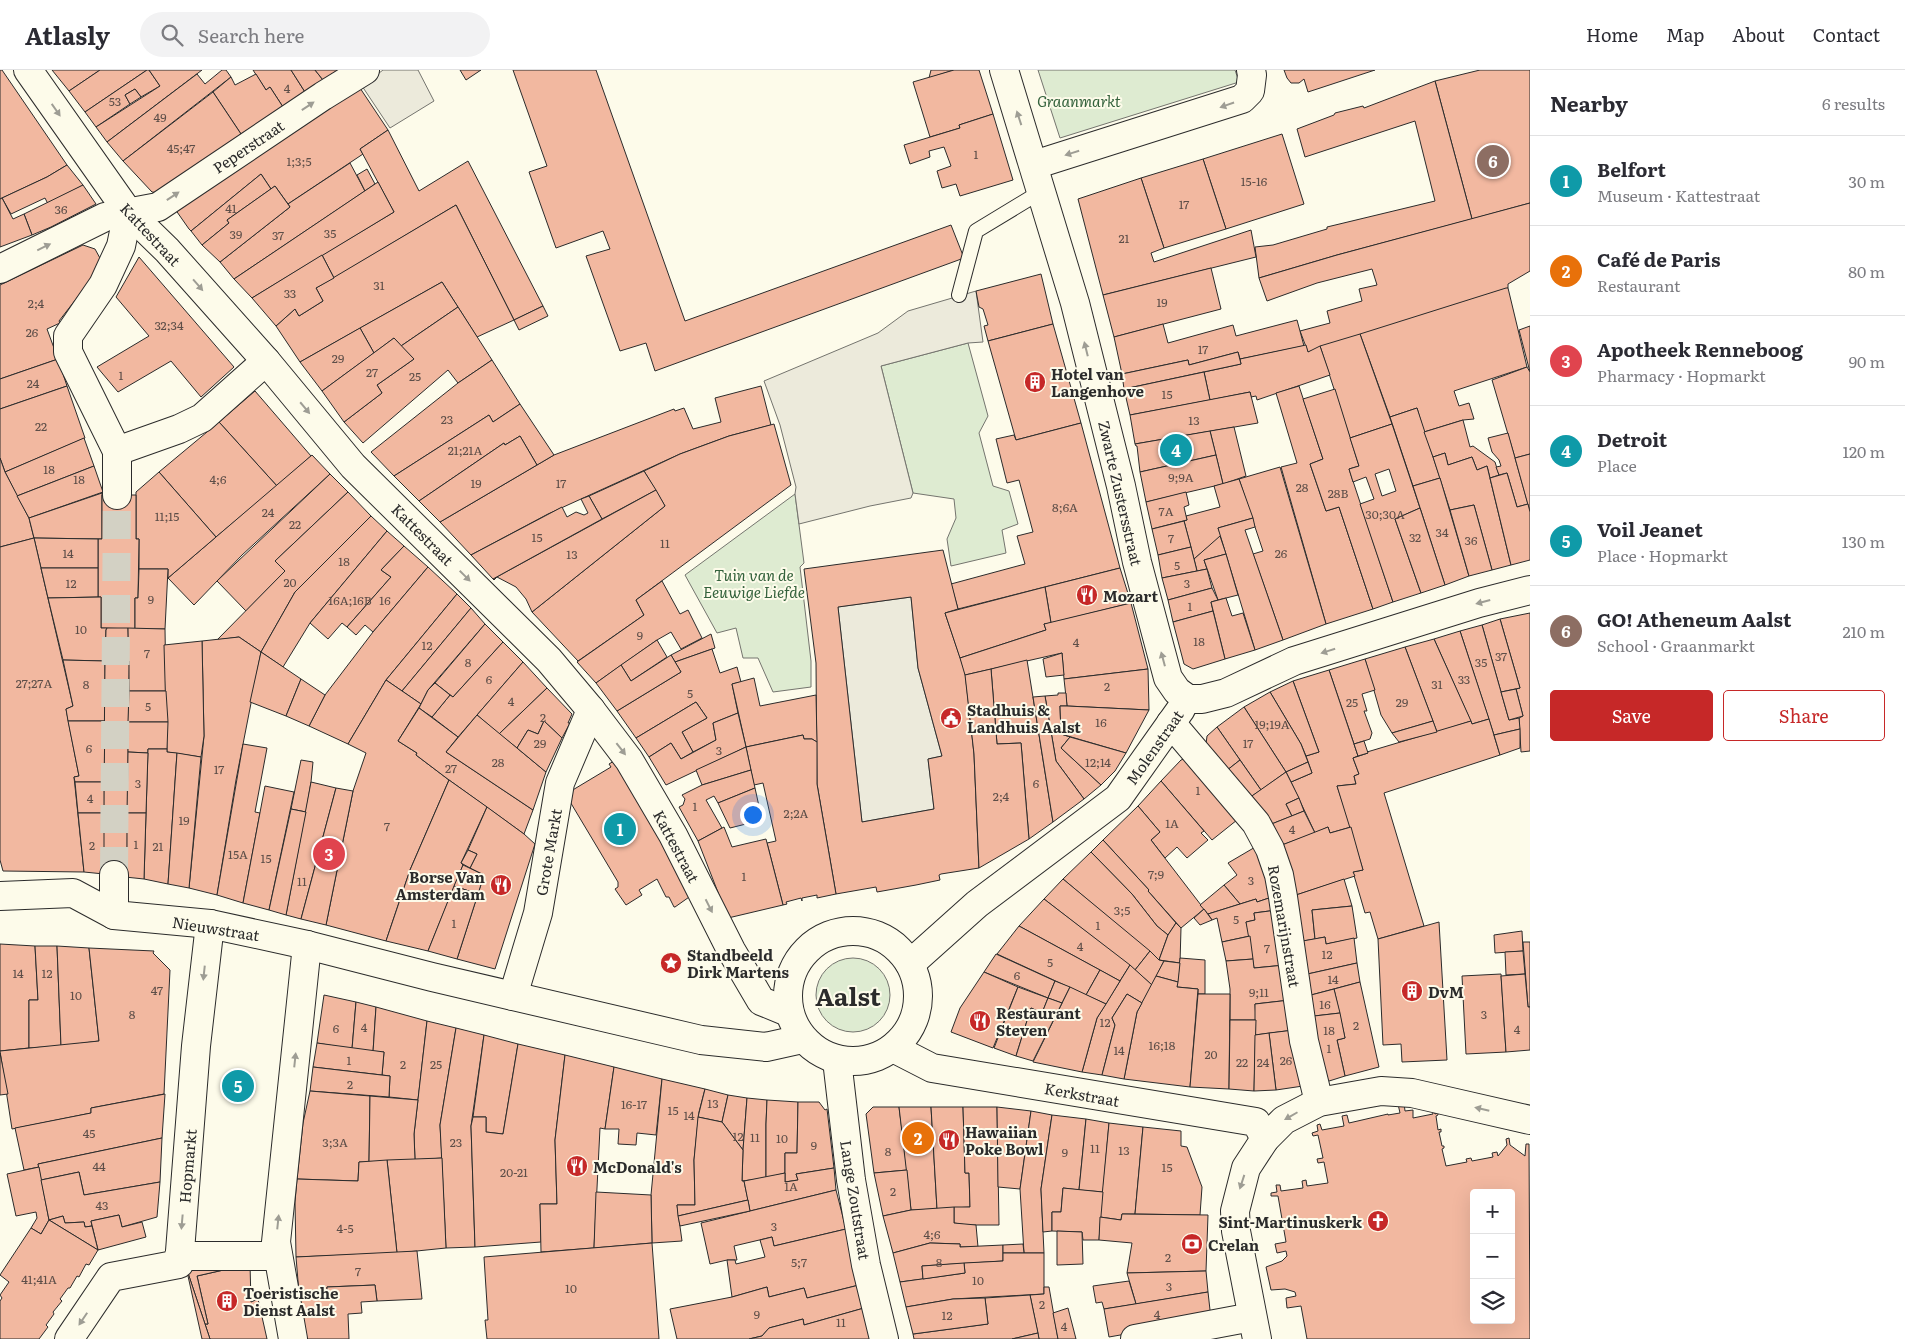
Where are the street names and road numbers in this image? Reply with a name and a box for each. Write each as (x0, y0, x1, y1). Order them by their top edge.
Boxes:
street label: Peperstraat (208, 114, 288, 178)
street label: Kattestraat (115, 197, 187, 271)
street label: Zwarte Zustersstraat (1093, 418, 1149, 568)
street label: Kattestraat (387, 498, 459, 570)
street label: Molenstraat (1120, 705, 1188, 789)
street label: Kattestraat (648, 805, 706, 887)
street label: Grote Markt (529, 807, 567, 897)
street label: Rozemarijnstraat (1263, 863, 1307, 989)
street label: Nieuwstraat (171, 910, 261, 946)
street label: Kerkstraat (1043, 1076, 1121, 1112)
street label: Hopmarkt (172, 1128, 202, 1204)
street label: Lange Zoutstraat (835, 1138, 877, 1262)

